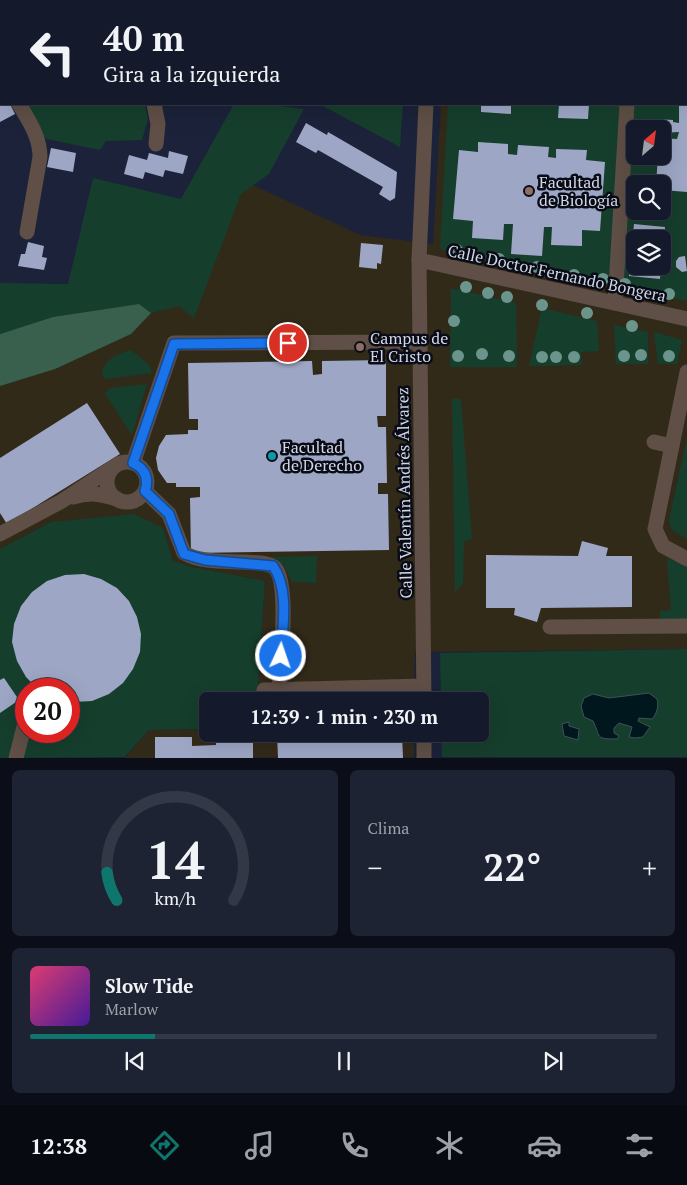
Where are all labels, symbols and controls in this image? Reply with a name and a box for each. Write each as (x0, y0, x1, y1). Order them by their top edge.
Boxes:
text: 40 m (103, 15, 184, 61)
icon: left (20, 20, 85, 85)
text: Gira a la izquierda (103, 59, 280, 88)
north arrow (626, 120, 671, 165)
map controls (626, 120, 671, 275)
place label: Facultad de Biología (539, 171, 618, 211)
button: search (626, 175, 671, 220)
marker: Facultad de Biología (523, 185, 535, 197)
button: layers (626, 230, 671, 275)
street label: Calle Doctor Fernando Bongera (446, 239, 668, 307)
pin (267, 322, 309, 364)
place label: Campus de El Cristo (370, 327, 448, 367)
icon: arrive (274, 329, 302, 357)
marker: Campus de El Cristo (354, 341, 366, 353)
street label: Calle Valentín Andrés Álvarez (391, 387, 417, 599)
place label: Facultad de Derecho (282, 436, 362, 476)
marker: Facultad de Derecho (266, 450, 278, 462)
position arrow (254, 629, 306, 681)
speed limit sign: 20 (15, 678, 80, 743)
text: 12:39 · 1 min · 230 m (250, 704, 438, 729)
text: Clima (368, 817, 409, 839)
text: 14 (145, 825, 205, 894)
text: 22° (483, 842, 542, 892)
text: − (368, 849, 382, 886)
text: + (642, 849, 657, 886)
text: km/h (154, 886, 196, 910)
text: Slow Tide (105, 973, 194, 998)
text: Marlow (105, 998, 158, 1020)
icon: previous (121, 1047, 149, 1075)
icon: pause (330, 1047, 358, 1075)
icon: next (539, 1047, 567, 1075)
icon: directions (147, 1128, 182, 1163)
icon: music (242, 1128, 277, 1163)
icon: phone (337, 1128, 372, 1163)
icon: climate (432, 1128, 467, 1163)
icon: car (527, 1128, 562, 1163)
icon: filters (622, 1128, 657, 1163)
text: 12:38 (30, 1131, 87, 1160)

